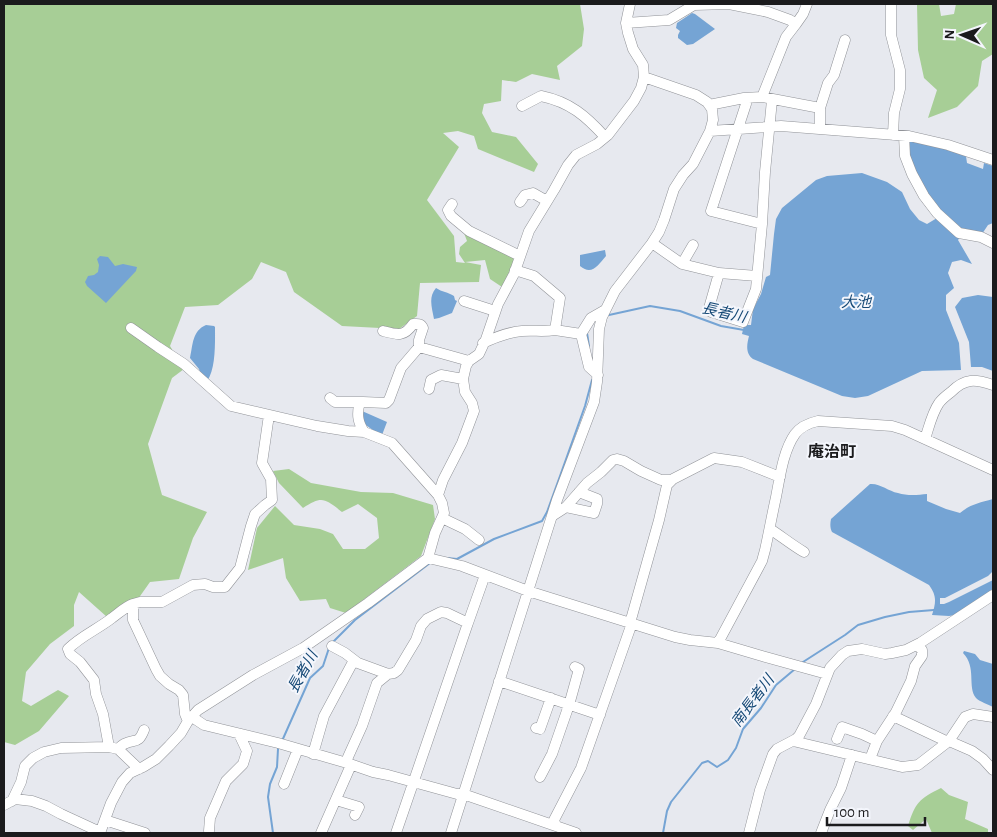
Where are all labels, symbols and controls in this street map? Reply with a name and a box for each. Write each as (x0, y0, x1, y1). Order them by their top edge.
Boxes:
north arrow (937, 10, 987, 60)
text: N (943, 29, 957, 40)
water label: 大池 (841, 294, 873, 310)
water label: 長者川 (700, 300, 750, 326)
district label: 庵治町 (808, 443, 856, 460)
water label: 長者川 (285, 646, 321, 695)
water label: 南長者川 (728, 670, 778, 729)
scale bar (827, 794, 924, 826)
text: 100 m (834, 805, 869, 820)

